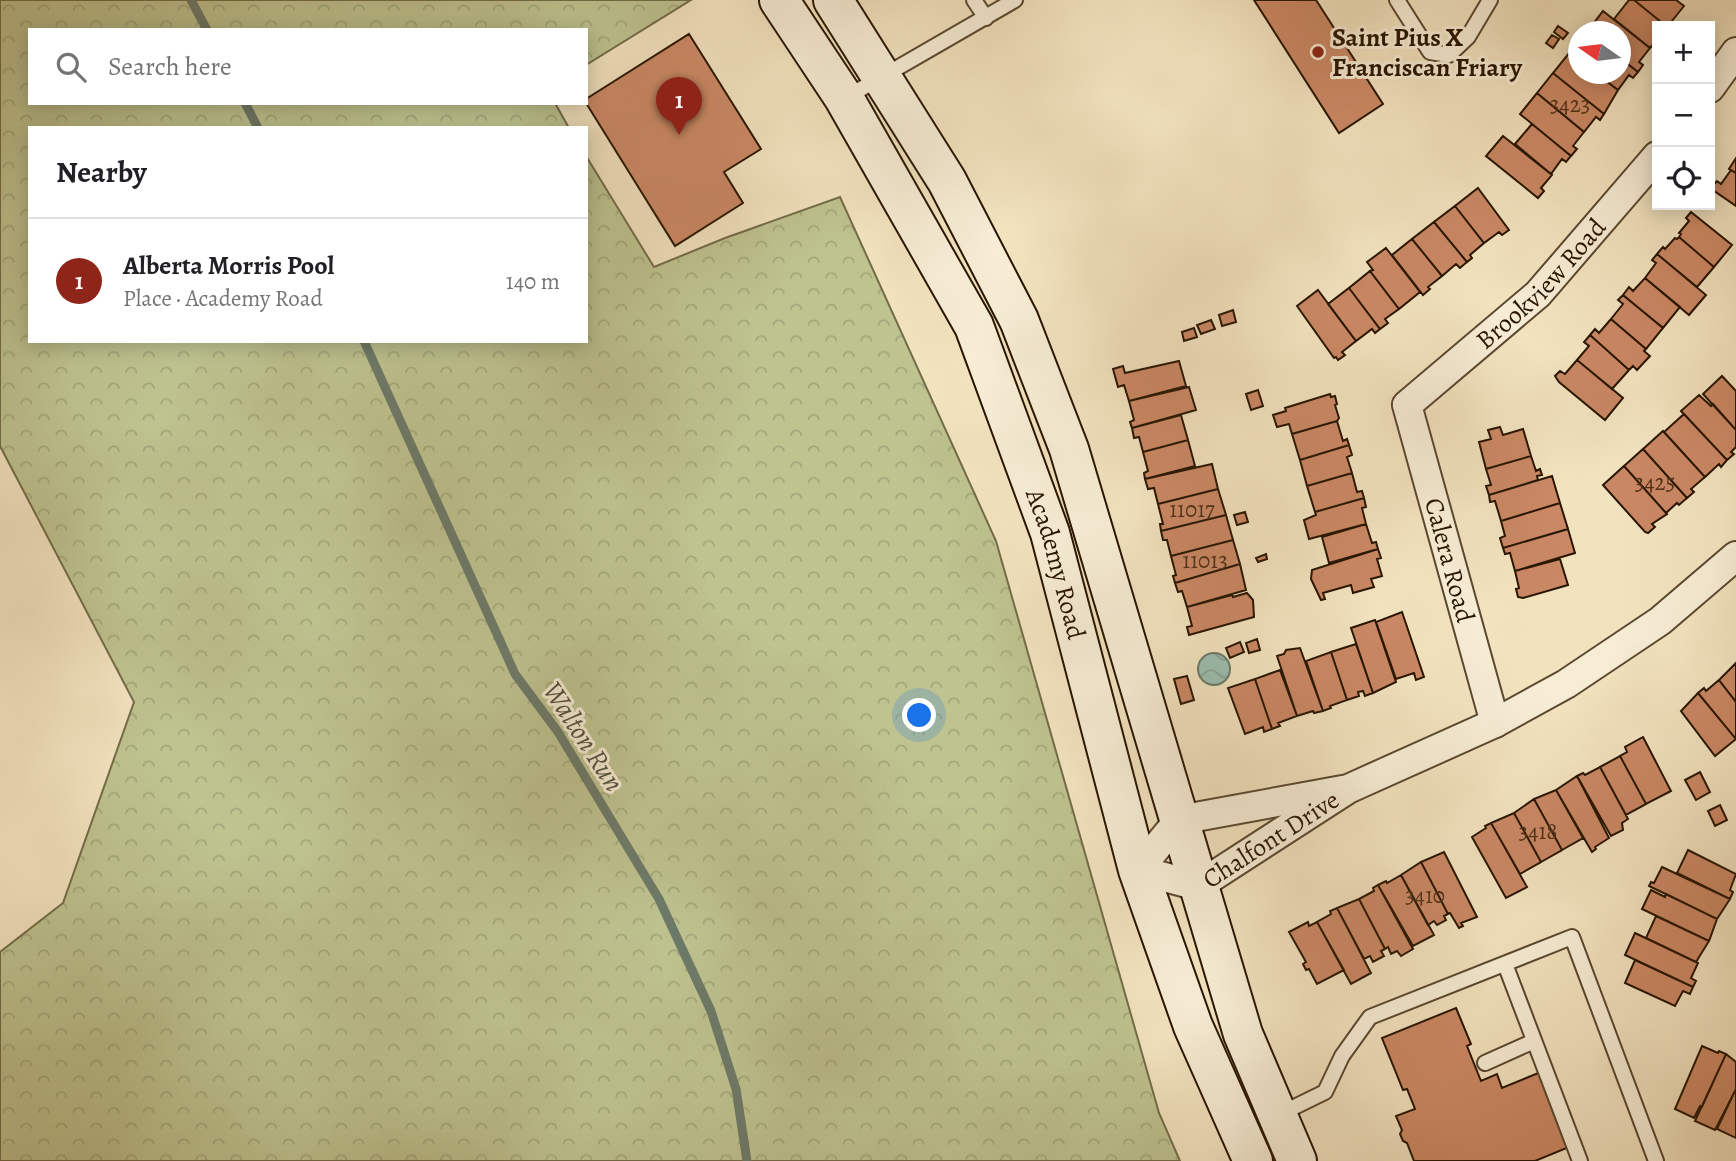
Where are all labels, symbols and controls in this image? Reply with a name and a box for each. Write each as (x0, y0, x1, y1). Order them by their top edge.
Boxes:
place label: Saint Pius X Franciscan Friary (1332, 20, 1523, 85)
north arrow (1568, 21, 1631, 84)
map controls (1652, 21, 1715, 210)
button: + (1652, 21, 1715, 84)
search box (28, 28, 588, 105)
marker: Saint Pius X Franciscan Friary (1310, 44, 1326, 60)
icon: search (52, 48, 90, 86)
text: Search here (108, 49, 232, 84)
pin: 1 (656, 77, 702, 135)
button: − (1652, 84, 1715, 147)
house number: 3423 (1550, 89, 1590, 120)
button: locate (1652, 147, 1715, 210)
text: Nearby (56, 152, 147, 192)
street label: Brookview Road (1469, 211, 1614, 357)
text: Alberta Morris Pool (123, 248, 334, 283)
text: 1 (75, 266, 83, 297)
text: 140 m (506, 266, 560, 297)
text: Place · Academy Road (123, 283, 323, 314)
house number: 3425 (1635, 467, 1675, 498)
street label: Academy Road (1017, 483, 1094, 643)
house number: 11017 (1169, 494, 1215, 525)
street label: Calera Road (1416, 494, 1483, 626)
house number: 11013 (1182, 545, 1228, 576)
water label: Walton Run (534, 674, 633, 799)
your location (902, 698, 936, 732)
street label: Chalfont Drive (1196, 782, 1346, 897)
house number: 3418 (1518, 816, 1558, 847)
house number: 3410 (1405, 880, 1445, 911)

